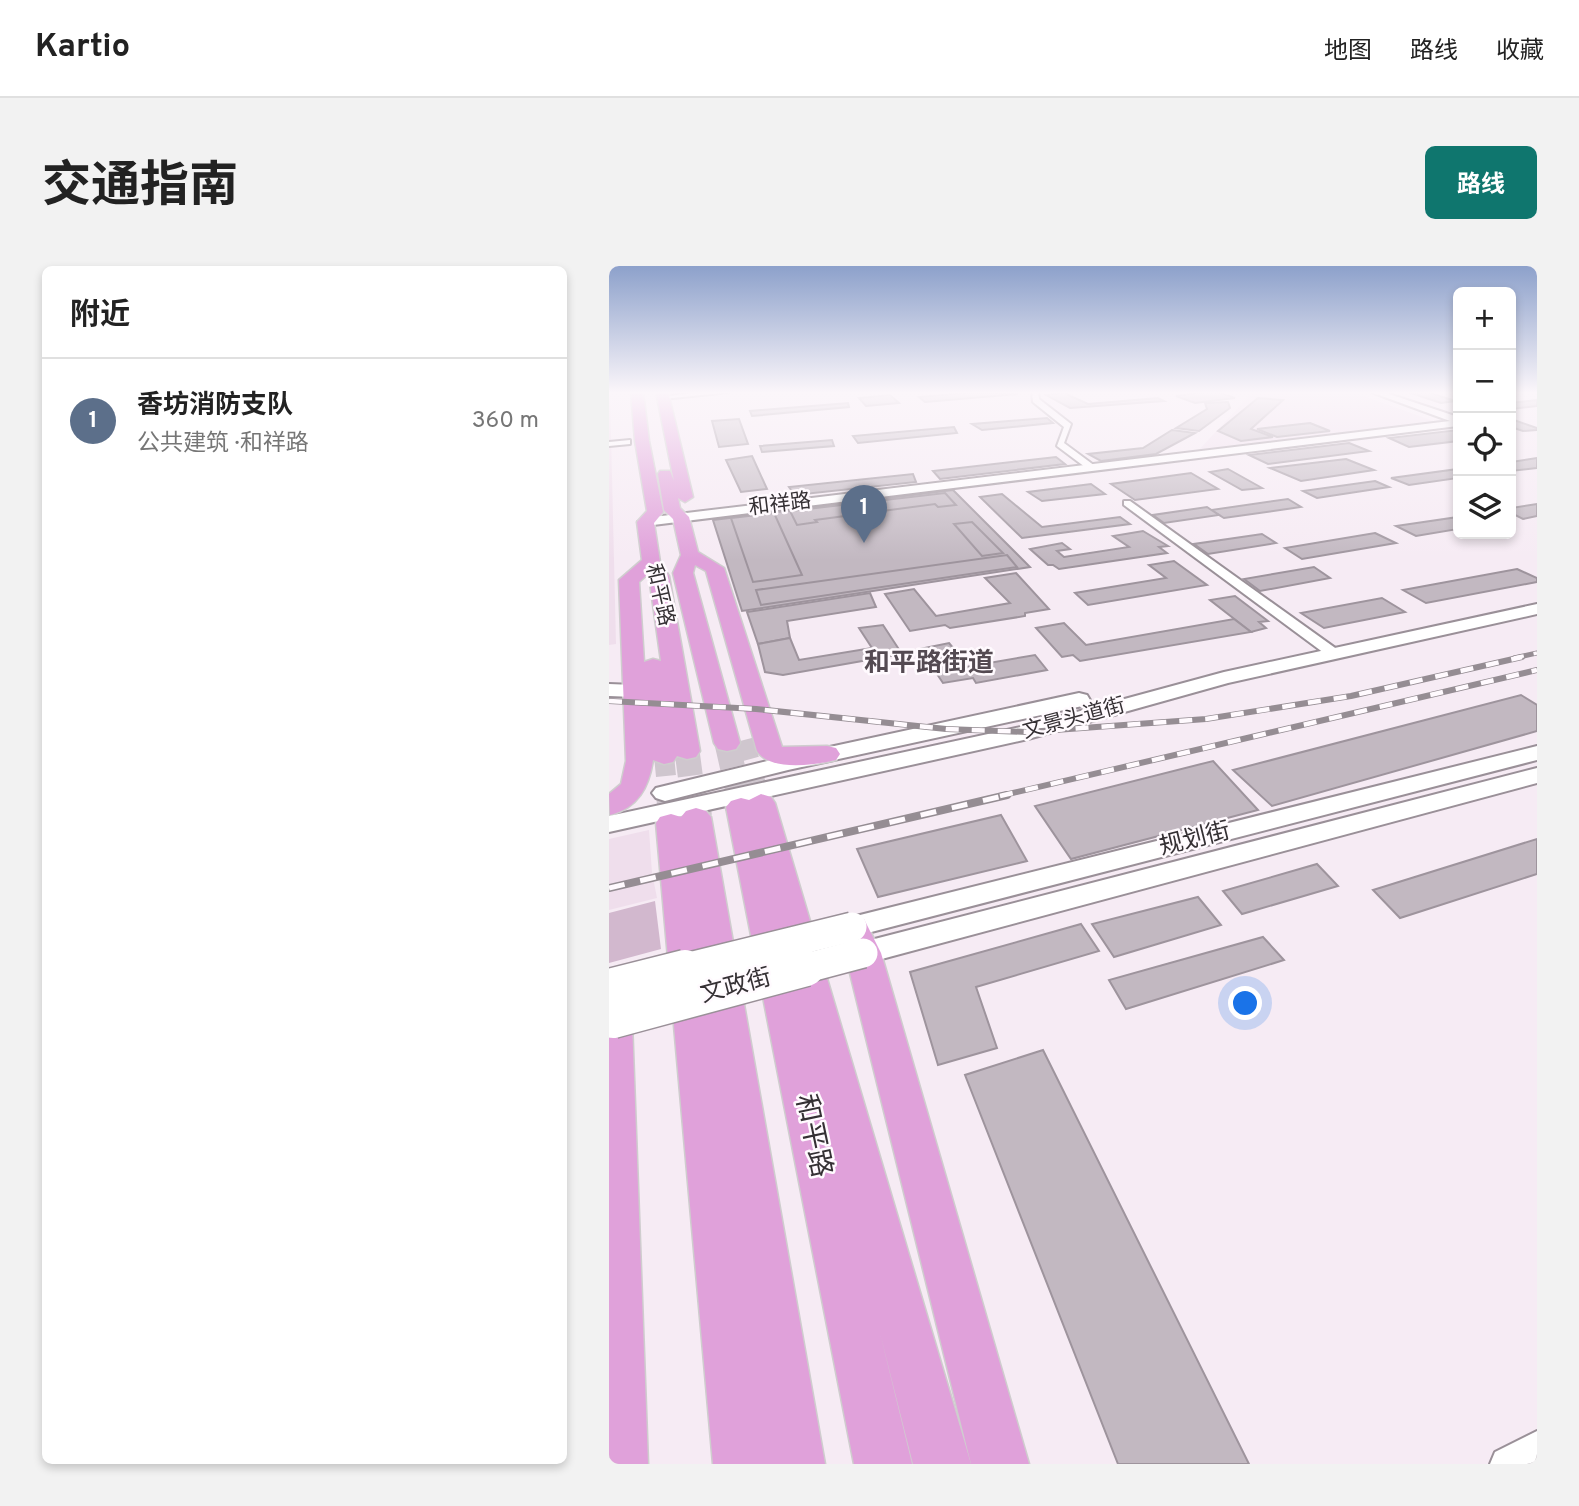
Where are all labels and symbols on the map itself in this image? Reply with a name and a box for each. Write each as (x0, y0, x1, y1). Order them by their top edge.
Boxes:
pin: 1 (841, 485, 887, 543)
street label: 和祥路 (747, 488, 813, 522)
street label: 和平路 (639, 561, 679, 629)
district label: 和平路街道 (864, 648, 994, 681)
street label: 文景头道街 (1020, 692, 1128, 746)
street label: 规划街 (1156, 817, 1234, 863)
street label: 文政街 (697, 963, 775, 1011)
your location (1228, 986, 1262, 1020)
street label: 和平路 (786, 1091, 838, 1181)

